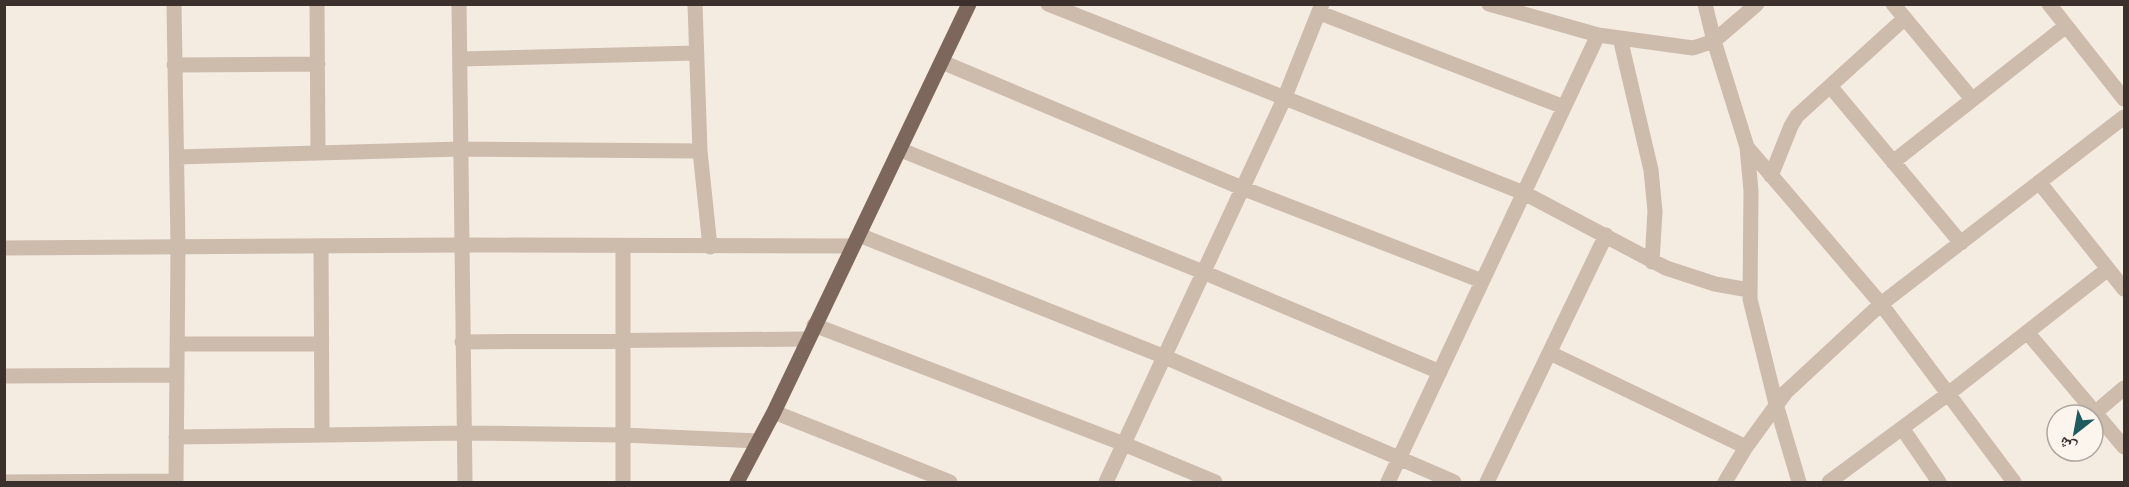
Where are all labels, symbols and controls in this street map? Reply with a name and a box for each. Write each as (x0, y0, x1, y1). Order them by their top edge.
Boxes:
north arrow (2045, 403, 2105, 463)
text: ش (2055, 433, 2080, 458)

